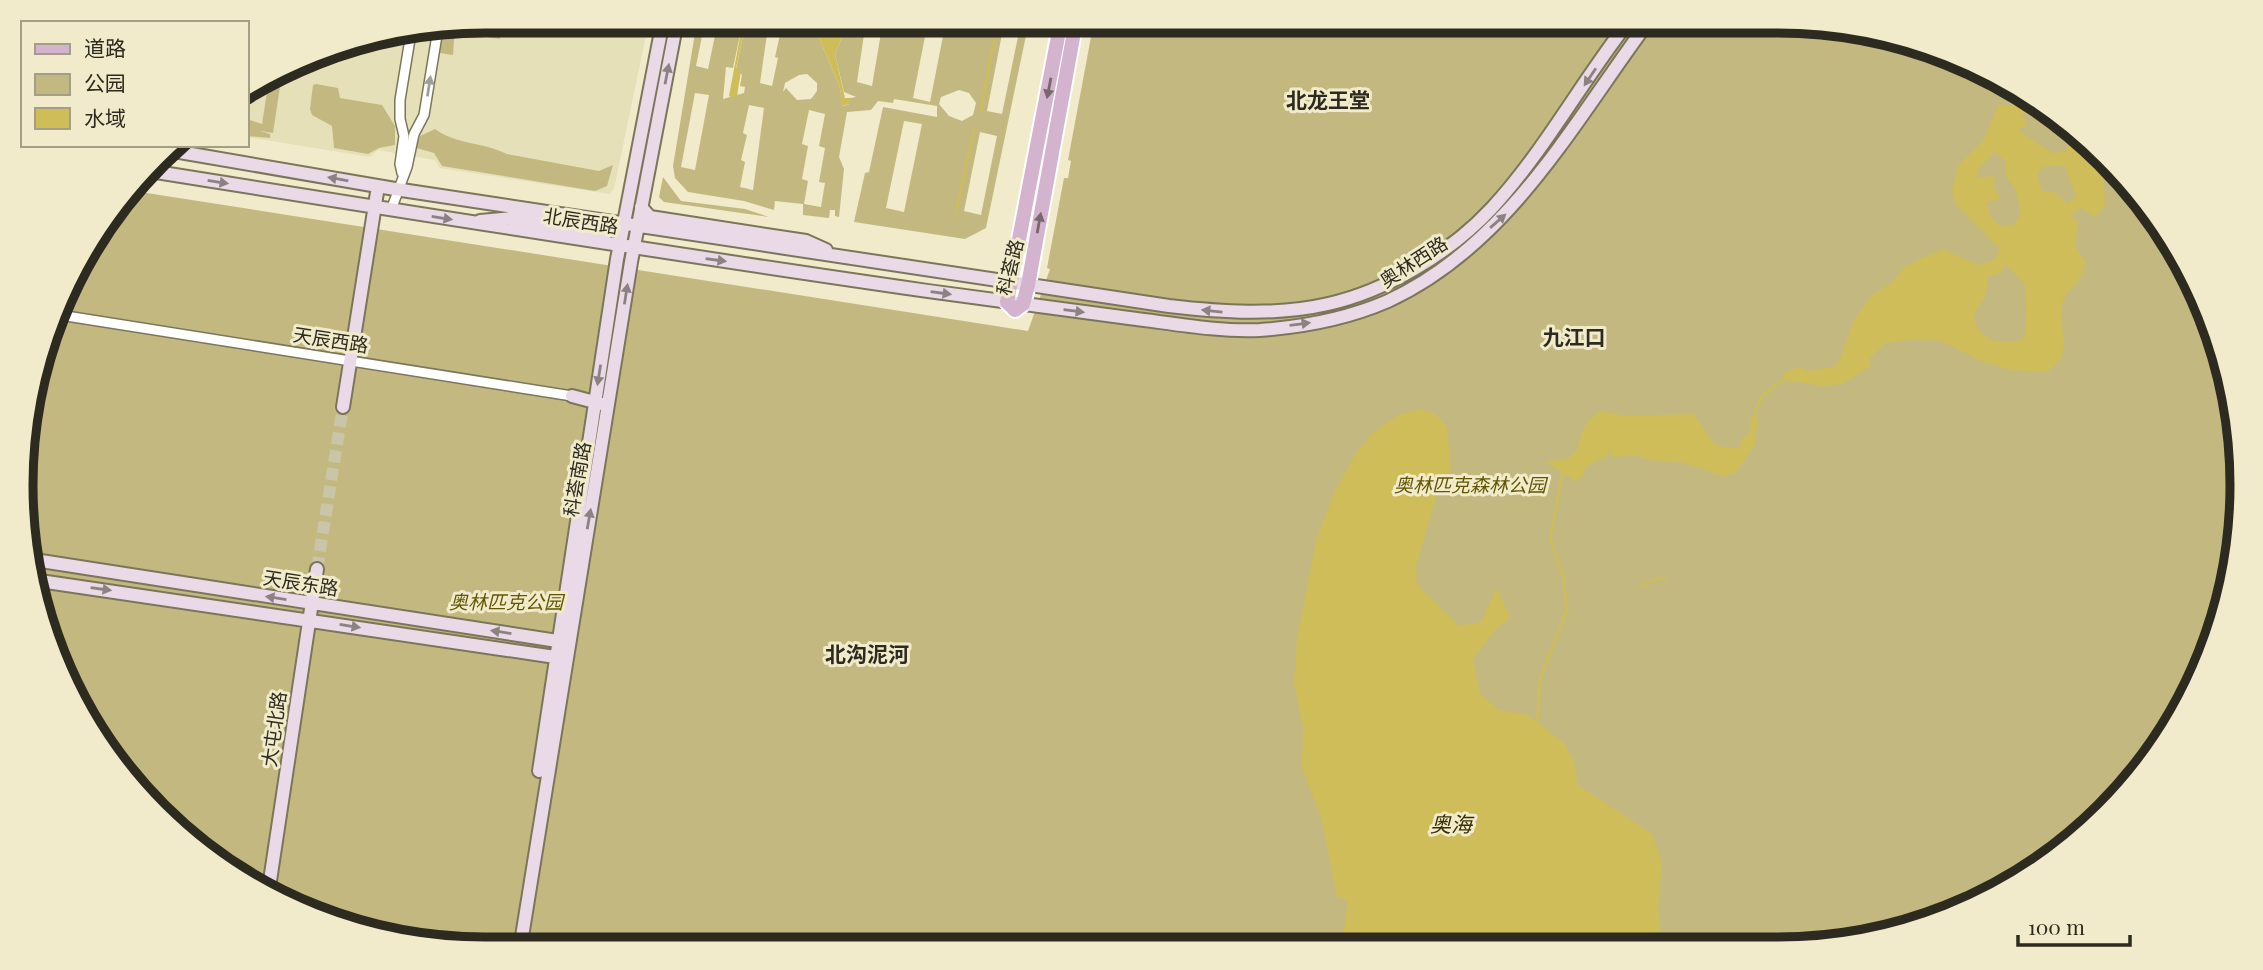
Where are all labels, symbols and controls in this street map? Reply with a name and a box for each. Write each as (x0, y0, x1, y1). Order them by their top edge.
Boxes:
legend (21, 21, 248, 147)
text: 道路 (84, 33, 126, 61)
one-way arrow (661, 63, 672, 85)
text: 公园 (84, 68, 126, 96)
one-way arrow (1583, 68, 1597, 86)
one-way arrow (424, 75, 435, 97)
one-way arrow (1043, 77, 1054, 99)
district label: 北龙王堂 (1286, 85, 1370, 113)
text: 水域 (84, 103, 126, 131)
one-way arrow (327, 173, 349, 184)
one-way arrow (207, 177, 229, 188)
street label: 北辰西路 (541, 201, 621, 239)
one-way arrow (1034, 212, 1045, 234)
one-way arrow (432, 213, 454, 224)
one-way arrow (1489, 213, 1506, 229)
street label: 奥林西路 (1374, 229, 1452, 293)
street label: 科荟路 (989, 236, 1029, 298)
one-way arrow (705, 255, 727, 266)
one-way arrow (621, 283, 632, 305)
one-way arrow (930, 288, 952, 299)
one-way arrow (1063, 305, 1085, 316)
one-way arrow (1201, 305, 1223, 316)
one-way arrow (1289, 319, 1311, 330)
street label: 天辰西路 (291, 320, 371, 358)
district label: 九江口 (1543, 322, 1606, 350)
one-way arrow (593, 364, 604, 386)
street label: 科荟南路 (557, 439, 595, 519)
park label: 奥林匹克森林公园 (1394, 471, 1549, 497)
one-way arrow (584, 508, 595, 530)
street label: 天辰东路 (261, 563, 341, 601)
one-way arrow (90, 584, 112, 595)
park label: 奥林匹克公园 (449, 588, 566, 614)
one-way arrow (265, 592, 287, 603)
one-way arrow (339, 621, 361, 632)
one-way arrow (490, 626, 512, 637)
district label: 北沟泥河 (825, 639, 909, 667)
street label: 大屯北路 (255, 690, 291, 768)
water label: 奥海 (1430, 809, 1475, 837)
scale bar (2018, 904, 2130, 948)
text: 100 m (2028, 912, 2085, 940)

